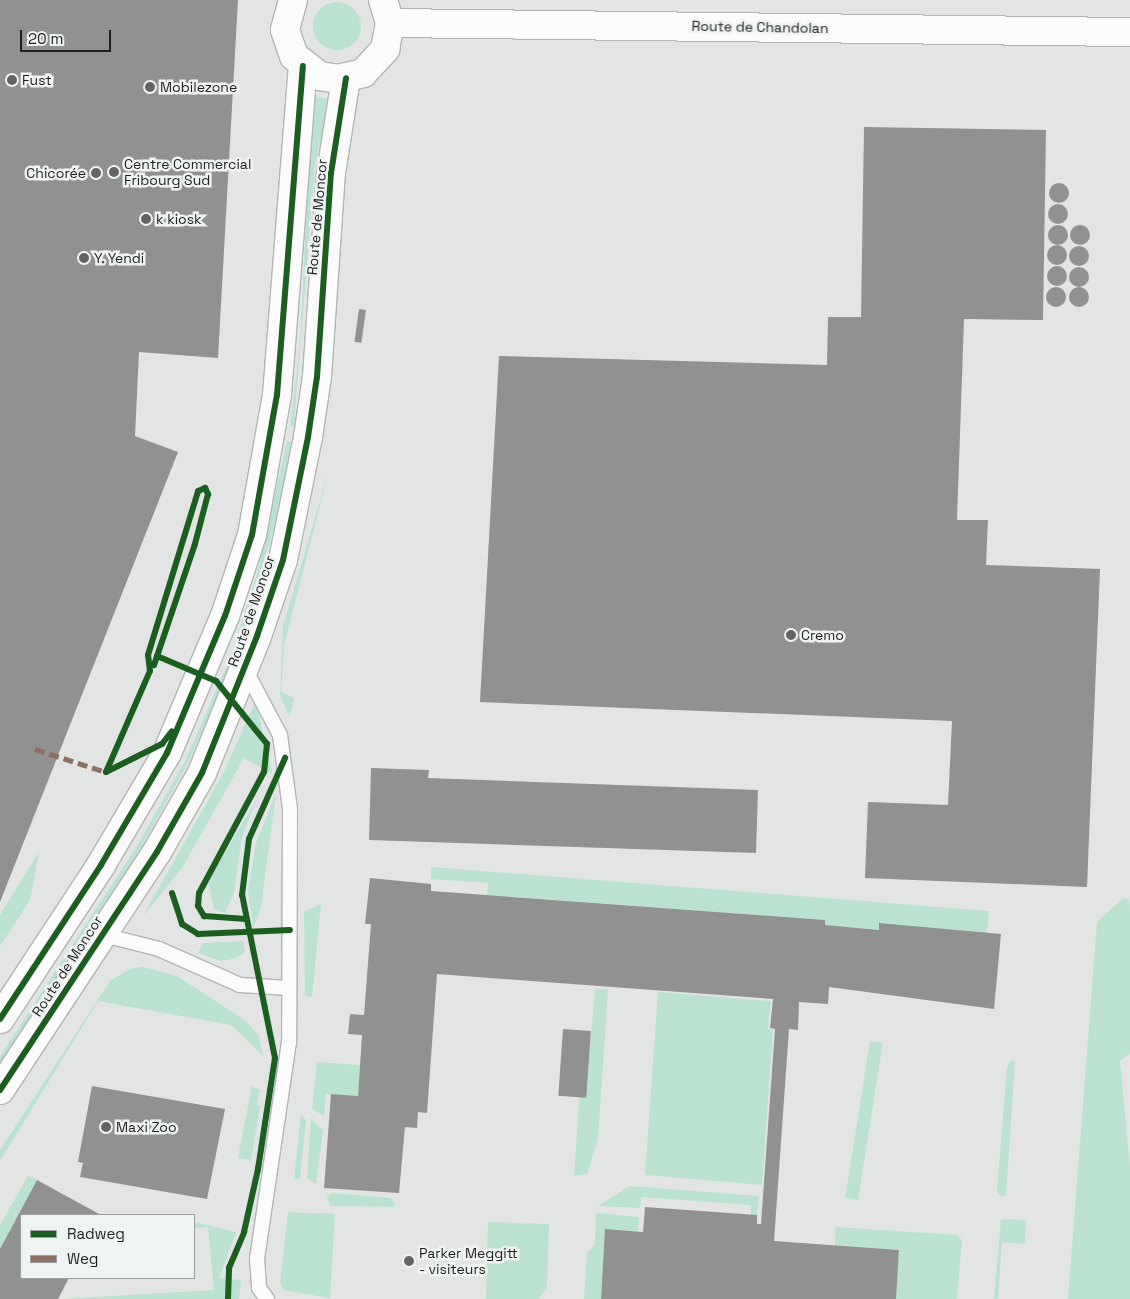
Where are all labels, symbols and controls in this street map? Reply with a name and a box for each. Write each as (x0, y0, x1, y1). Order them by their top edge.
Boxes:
street label: Route de Chandolan (691, 17, 829, 37)
scale bar (22, 20, 114, 52)
text: 20 m (28, 29, 63, 48)
place label: Fust (22, 72, 52, 88)
marker: Fust (6, 74, 18, 86)
place label: Mobilezone (160, 79, 237, 95)
marker: Mobilezone (144, 81, 156, 93)
place label: Centre Commercial Fribourg Sud (124, 156, 251, 188)
street label: Route de Moncor (304, 158, 330, 276)
place label: Chicorée (26, 165, 86, 181)
marker: Centre Commercial Fribourg Sud (108, 166, 120, 178)
marker: Chicorée (90, 167, 102, 179)
place label: k kiosk (156, 211, 202, 227)
marker: k kiosk (140, 213, 152, 225)
place label: Y. Yendi (94, 250, 145, 266)
marker: Y. Yendi (78, 252, 90, 264)
street label: Route de Moncor (224, 553, 278, 669)
place label: Cremo (801, 627, 844, 643)
marker: Cremo (785, 629, 797, 641)
street label: Route de Moncor (28, 912, 106, 1020)
place label: Maxi Zoo (116, 1119, 177, 1135)
marker: Maxi Zoo (100, 1121, 112, 1133)
legend (20, 1214, 195, 1279)
text: Radweg (67, 1224, 125, 1243)
place label: Parker Meggitt - visiteurs (419, 1245, 518, 1278)
text: Weg (67, 1249, 98, 1268)
marker: Parker Meggitt - visiteurs (403, 1255, 415, 1267)

